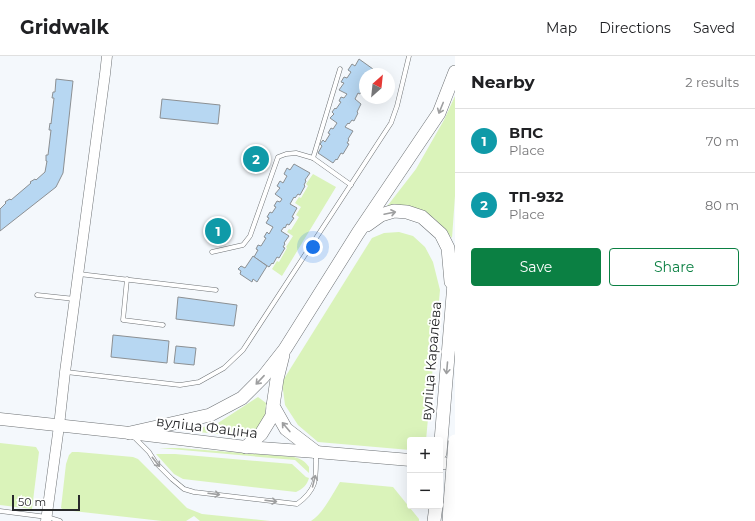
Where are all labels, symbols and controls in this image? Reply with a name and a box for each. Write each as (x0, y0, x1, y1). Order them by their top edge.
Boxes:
text: Gridwalk (20, 16, 109, 39)
text: Map (546, 19, 577, 37)
text: Directions (599, 19, 671, 37)
text: Saved (693, 19, 735, 37)
north arrow (359, 68, 395, 104)
text: Nearby (471, 72, 535, 92)
text: 2 results (685, 74, 739, 90)
one-way arrow (437, 102, 445, 114)
text: ВПС (509, 123, 543, 142)
text: 1 (481, 133, 487, 149)
text: 70 m (706, 133, 739, 149)
text: Place (509, 142, 545, 158)
pin: 2 (243, 144, 269, 174)
text: ТП-932 (509, 187, 564, 206)
text: 2 (480, 197, 488, 213)
text: 80 m (705, 197, 739, 213)
text: Place (509, 206, 545, 222)
one-way arrow (383, 208, 396, 216)
pin: 1 (205, 216, 231, 246)
your location (303, 237, 323, 257)
button: Save (471, 248, 601, 286)
button: Share (609, 248, 739, 286)
street label: вуліца Каралёва (417, 301, 445, 421)
one-way arrow (443, 361, 450, 374)
one-way arrow (256, 374, 265, 384)
street label: вуліца Фаціна (155, 412, 259, 442)
one-way arrow (282, 422, 291, 433)
map controls (407, 437, 443, 509)
button: + (407, 437, 443, 473)
one-way arrow (151, 456, 160, 467)
button: − (407, 473, 443, 509)
one-way arrow (311, 475, 318, 488)
one-way arrow (207, 490, 220, 498)
scale bar (12, 493, 80, 512)
text: 50 m (18, 495, 46, 509)
one-way arrow (264, 497, 277, 505)

